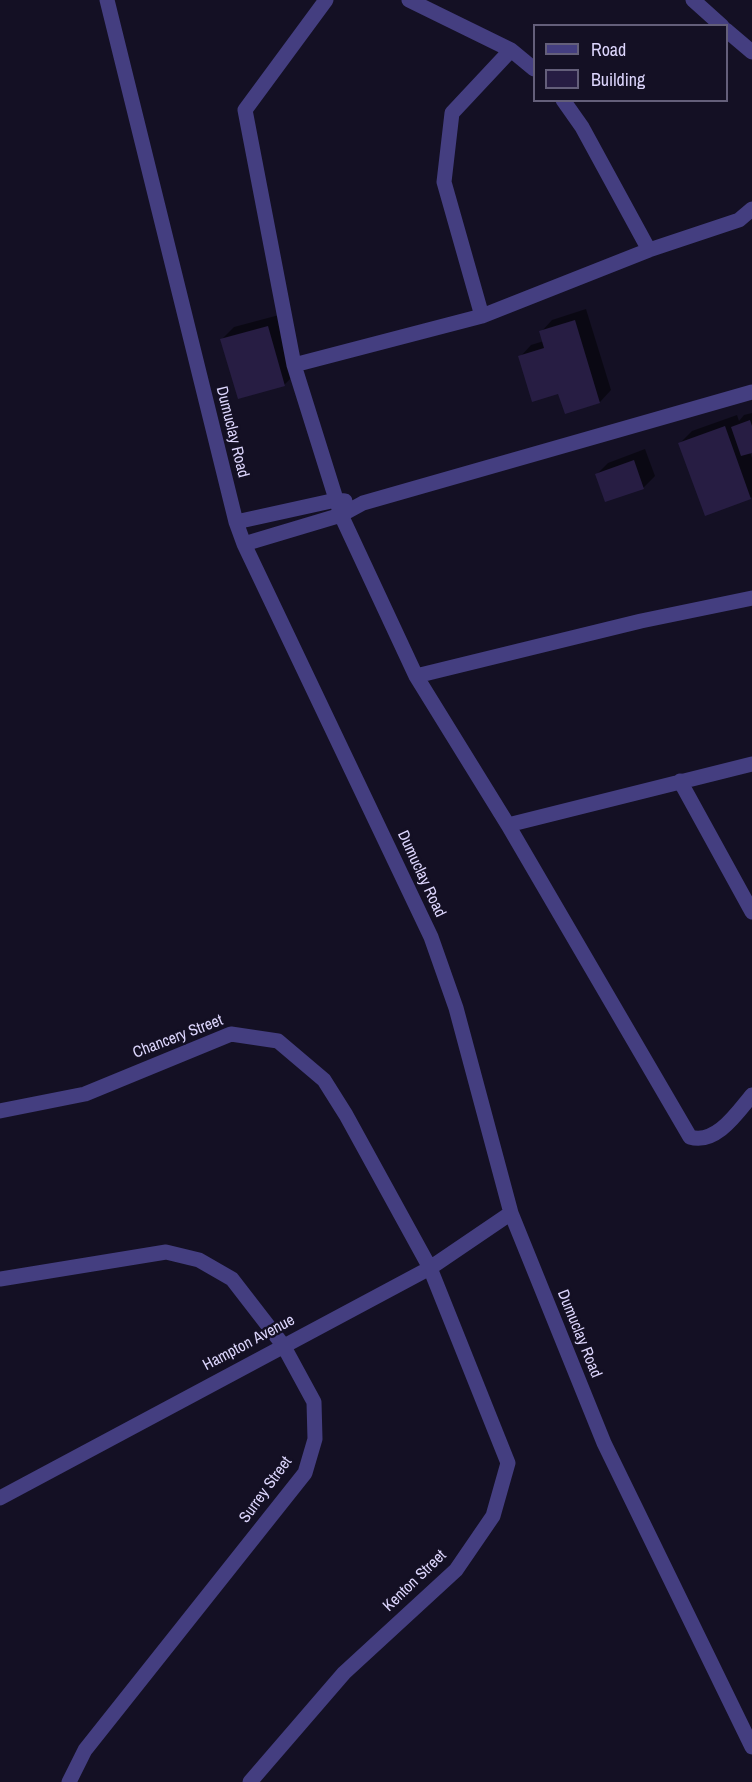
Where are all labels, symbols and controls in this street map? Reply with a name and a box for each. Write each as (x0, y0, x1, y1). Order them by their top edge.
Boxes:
legend (533, 24, 728, 102)
text: Road (591, 37, 626, 62)
text: Building (591, 67, 645, 92)
street label: Dumuclay Road (211, 384, 253, 480)
street label: Dumuclay Road (393, 828, 449, 920)
street label: Chancery Street (130, 1011, 226, 1063)
street label: Dumuclay Road (553, 1287, 605, 1381)
street label: Hampton Avenue (200, 1311, 298, 1375)
street label: Surrey Street (236, 1453, 296, 1527)
street label: Kenton Street (379, 1546, 451, 1616)

